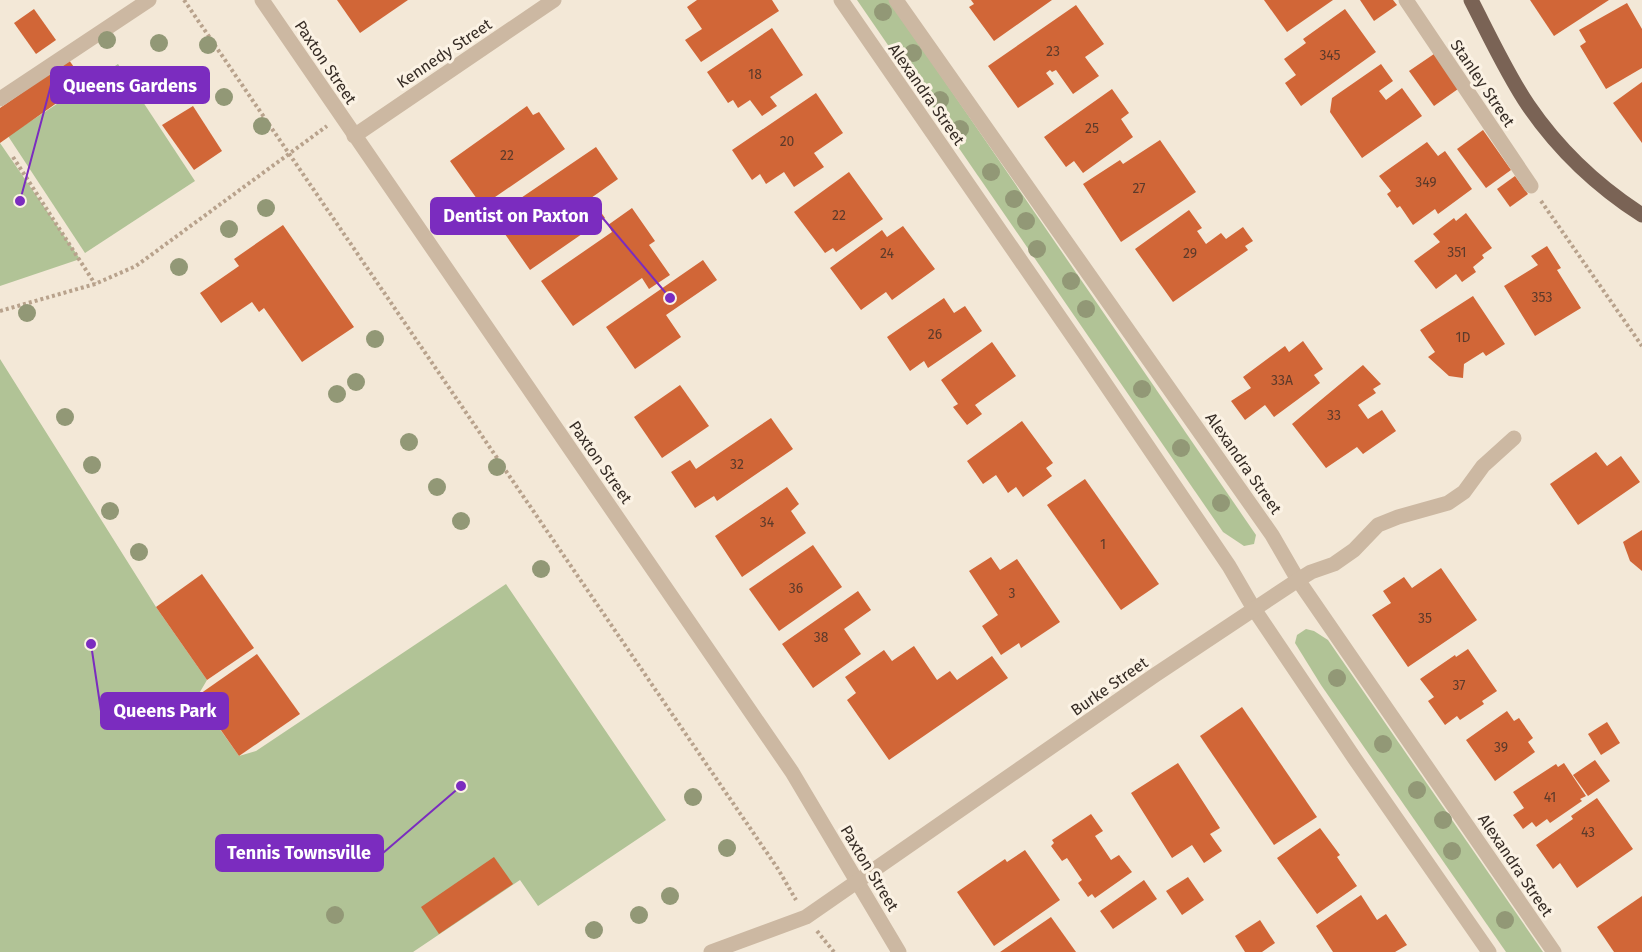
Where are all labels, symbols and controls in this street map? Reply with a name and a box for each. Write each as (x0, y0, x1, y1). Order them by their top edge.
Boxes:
street label: Kennedy Street (393, 15, 496, 92)
street label: Paxton Street (291, 17, 361, 108)
street label: Stanley Street (1446, 36, 1519, 131)
street label: Alexandra Street (885, 40, 969, 149)
house number: 23 (1046, 43, 1060, 60)
house number: 345 (1319, 47, 1341, 64)
house number: 18 (748, 66, 762, 83)
callout: Queens Gardens (51, 67, 209, 103)
text: Queens Gardens (63, 75, 197, 97)
house number: 25 (1085, 120, 1099, 137)
house number: 20 (780, 133, 795, 150)
house number: 22 (500, 147, 514, 164)
house number: 349 (1415, 174, 1437, 191)
house number: 27 (1132, 180, 1146, 197)
callout: Dentist on Paxton (431, 198, 601, 234)
text: Dentist on Paxton (443, 205, 589, 227)
house number: 22 (832, 207, 846, 224)
house number: 351 (1447, 244, 1467, 261)
house number: 24 (880, 245, 895, 262)
house number: 29 (1183, 245, 1197, 262)
house number: 353 (1532, 289, 1552, 306)
house number: 26 (928, 326, 942, 343)
house number: 1D (1455, 329, 1471, 346)
house number: 33A (1271, 372, 1293, 389)
house number: 33 (1327, 407, 1341, 424)
street label: Alexandra Street (1202, 409, 1286, 518)
street label: Paxton Street (565, 417, 636, 508)
house number: 32 (730, 456, 744, 473)
house number: 34 (760, 514, 775, 531)
house number: 1 (1100, 536, 1106, 553)
house number: 36 (789, 580, 803, 597)
house number: 3 (1009, 585, 1016, 602)
house number: 35 (1418, 610, 1432, 627)
house number: 38 (814, 629, 829, 646)
street label: Burke Street (1067, 653, 1152, 720)
house number: 37 (1452, 677, 1466, 694)
callout: Queens Park (101, 693, 228, 729)
text: Queens Park (114, 700, 217, 722)
house number: 39 (1494, 739, 1508, 756)
house number: 41 (1544, 789, 1556, 806)
street label: Alexandra Street (1474, 810, 1557, 920)
street label: Paxton Street (837, 822, 903, 915)
house number: 43 (1581, 824, 1595, 841)
callout: Tennis Townsville (216, 835, 383, 871)
text: Tennis Townsville (227, 842, 371, 864)

